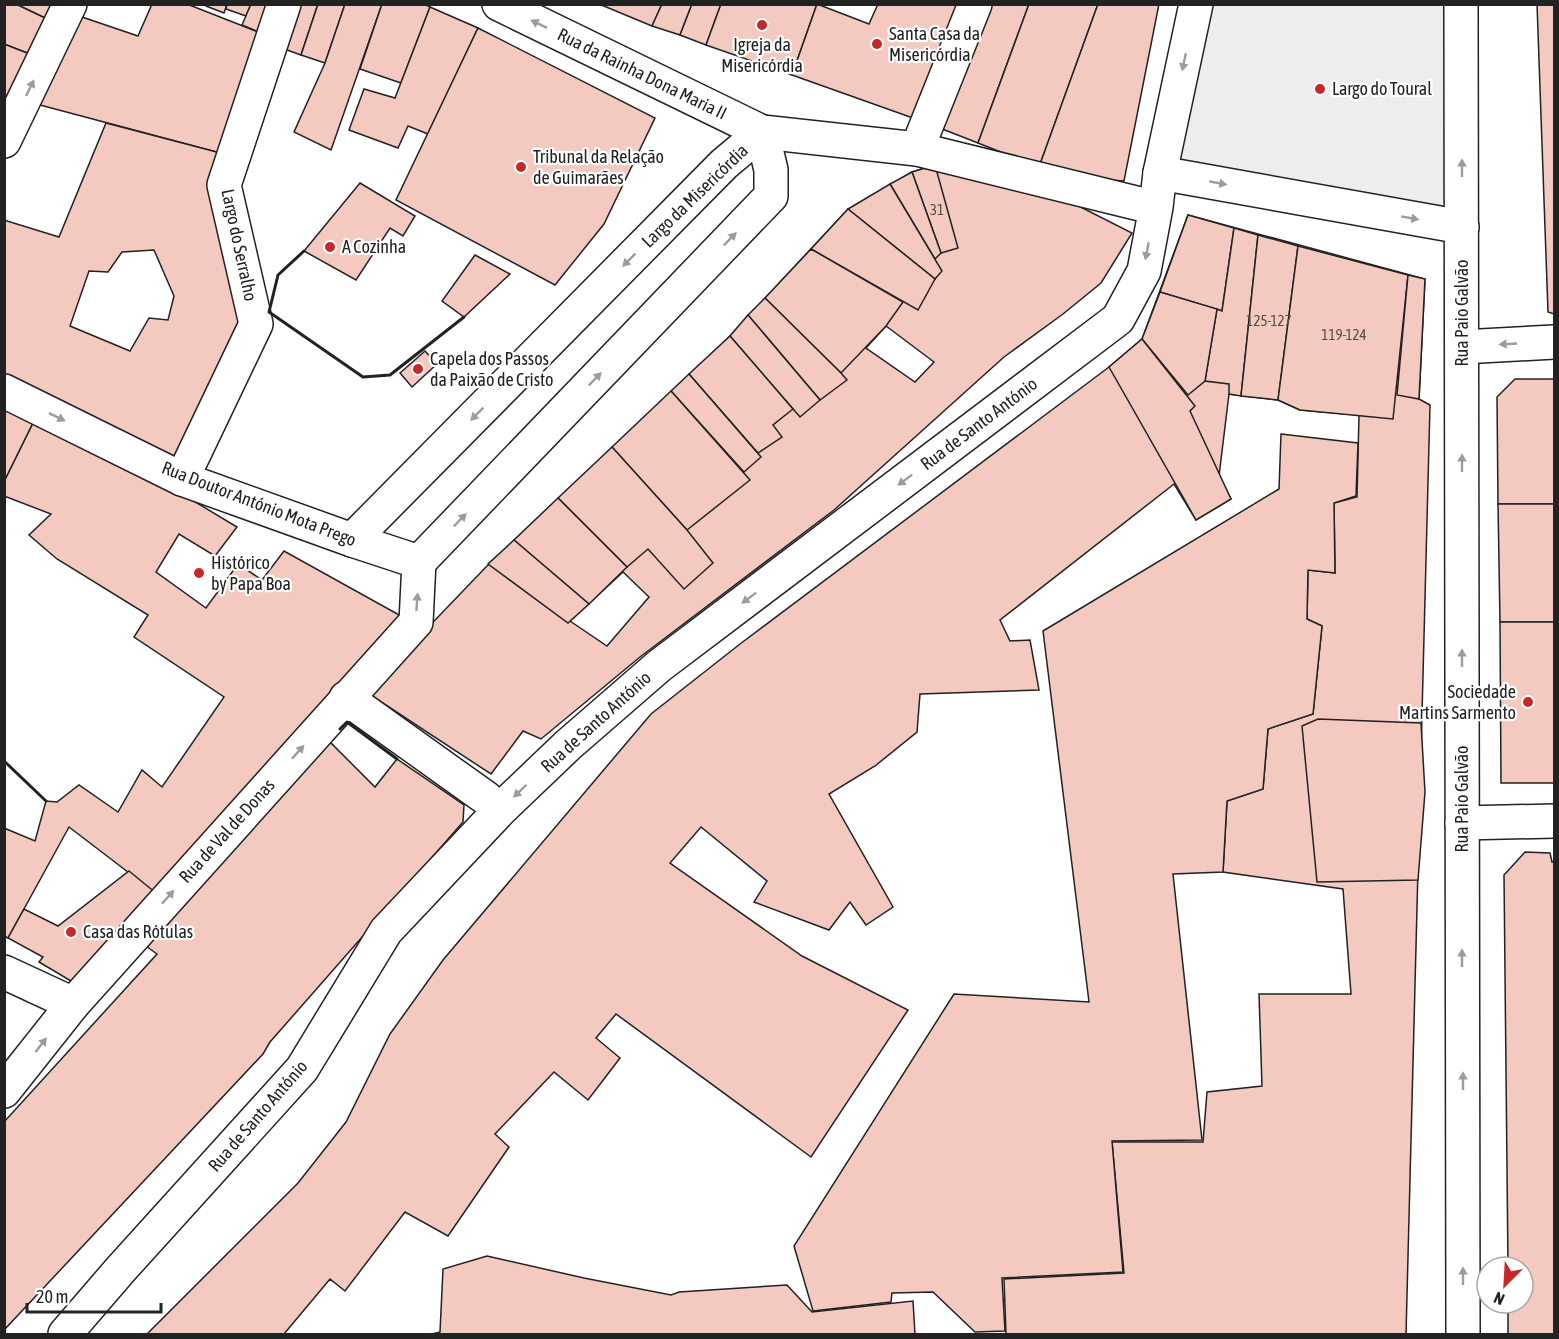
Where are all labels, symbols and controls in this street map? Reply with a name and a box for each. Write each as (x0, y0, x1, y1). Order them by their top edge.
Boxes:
marker: Igreja da Misericórdia (755, 18, 769, 32)
one-way arrow (531, 19, 548, 29)
street label: Rua da Rainha Dona Maria II (554, 23, 730, 124)
place label: Santa Casa da Misericórdia (889, 23, 980, 65)
place label: Igreja da Misericórdia (721, 34, 803, 76)
marker: Santa Casa da Misericórdia (870, 37, 884, 51)
one-way arrow (1179, 52, 1188, 71)
place label: Largo do Toural (1332, 78, 1432, 99)
one-way arrow (25, 80, 34, 97)
marker: Largo do Toural (1313, 82, 1327, 96)
street label: Largo da Misericórdia (637, 140, 752, 252)
place label: Tribunal da Relação de Guimarães (533, 146, 664, 188)
one-way arrow (1457, 159, 1467, 178)
marker: Tribunal da Relação de Guimarães (514, 160, 528, 174)
one-way arrow (1209, 179, 1228, 188)
street label: Largo do Serralho (217, 187, 262, 303)
house number: 31 (930, 201, 944, 218)
one-way arrow (1401, 213, 1420, 222)
one-way arrow (723, 231, 737, 246)
place label: A Cozinha (342, 236, 406, 257)
marker: A Cozinha (323, 240, 337, 254)
one-way arrow (1142, 242, 1152, 260)
one-way arrow (622, 253, 636, 268)
street label: Rua Paio Galvão (1451, 260, 1472, 367)
house number: 125-127 (1246, 312, 1292, 329)
house number: 119-124 (1321, 326, 1367, 343)
one-way arrow (1499, 340, 1518, 349)
place label: Capela dos Passos da Paixão de Cristo (430, 348, 553, 390)
marker: Capela dos Passos da Paixão de Cristo (411, 362, 425, 376)
one-way arrow (588, 372, 602, 387)
street label: Rua de Santo António (916, 373, 1041, 474)
one-way arrow (471, 406, 485, 420)
one-way arrow (48, 412, 66, 422)
one-way arrow (1457, 454, 1467, 473)
street label: Rua Doutor António Mota Prego (159, 457, 359, 550)
one-way arrow (897, 474, 913, 486)
one-way arrow (453, 512, 467, 527)
place label: Histórico by Papa Boa (211, 552, 291, 594)
marker: Histórico by Papa Boa (192, 566, 206, 580)
one-way arrow (742, 591, 757, 603)
one-way arrow (412, 593, 421, 612)
one-way arrow (1457, 649, 1467, 668)
street label: Rua de Santo António (536, 667, 655, 776)
place label: Sociedade Martins Sarmento (1399, 681, 1516, 723)
marker: Sociedade Martins Sarmento (1521, 695, 1535, 709)
one-way arrow (291, 745, 304, 760)
street label: Rua Paio Galvão (1451, 746, 1472, 853)
street label: Rua de Val de Donas (174, 774, 279, 887)
one-way arrow (513, 784, 528, 798)
one-way arrow (161, 890, 174, 905)
place label: Casa das Rótulas (83, 921, 193, 942)
marker: Casa das Rótulas (64, 925, 78, 939)
one-way arrow (1457, 949, 1467, 968)
one-way arrow (34, 1037, 47, 1053)
street label: Rua de Santo António (204, 1056, 312, 1176)
one-way arrow (1458, 1072, 1467, 1091)
north arrow (1475, 1255, 1535, 1315)
one-way arrow (1459, 1267, 1468, 1286)
scale bar (27, 1276, 160, 1314)
text: 20 m (36, 1286, 68, 1307)
text: N (1491, 1289, 1507, 1309)

